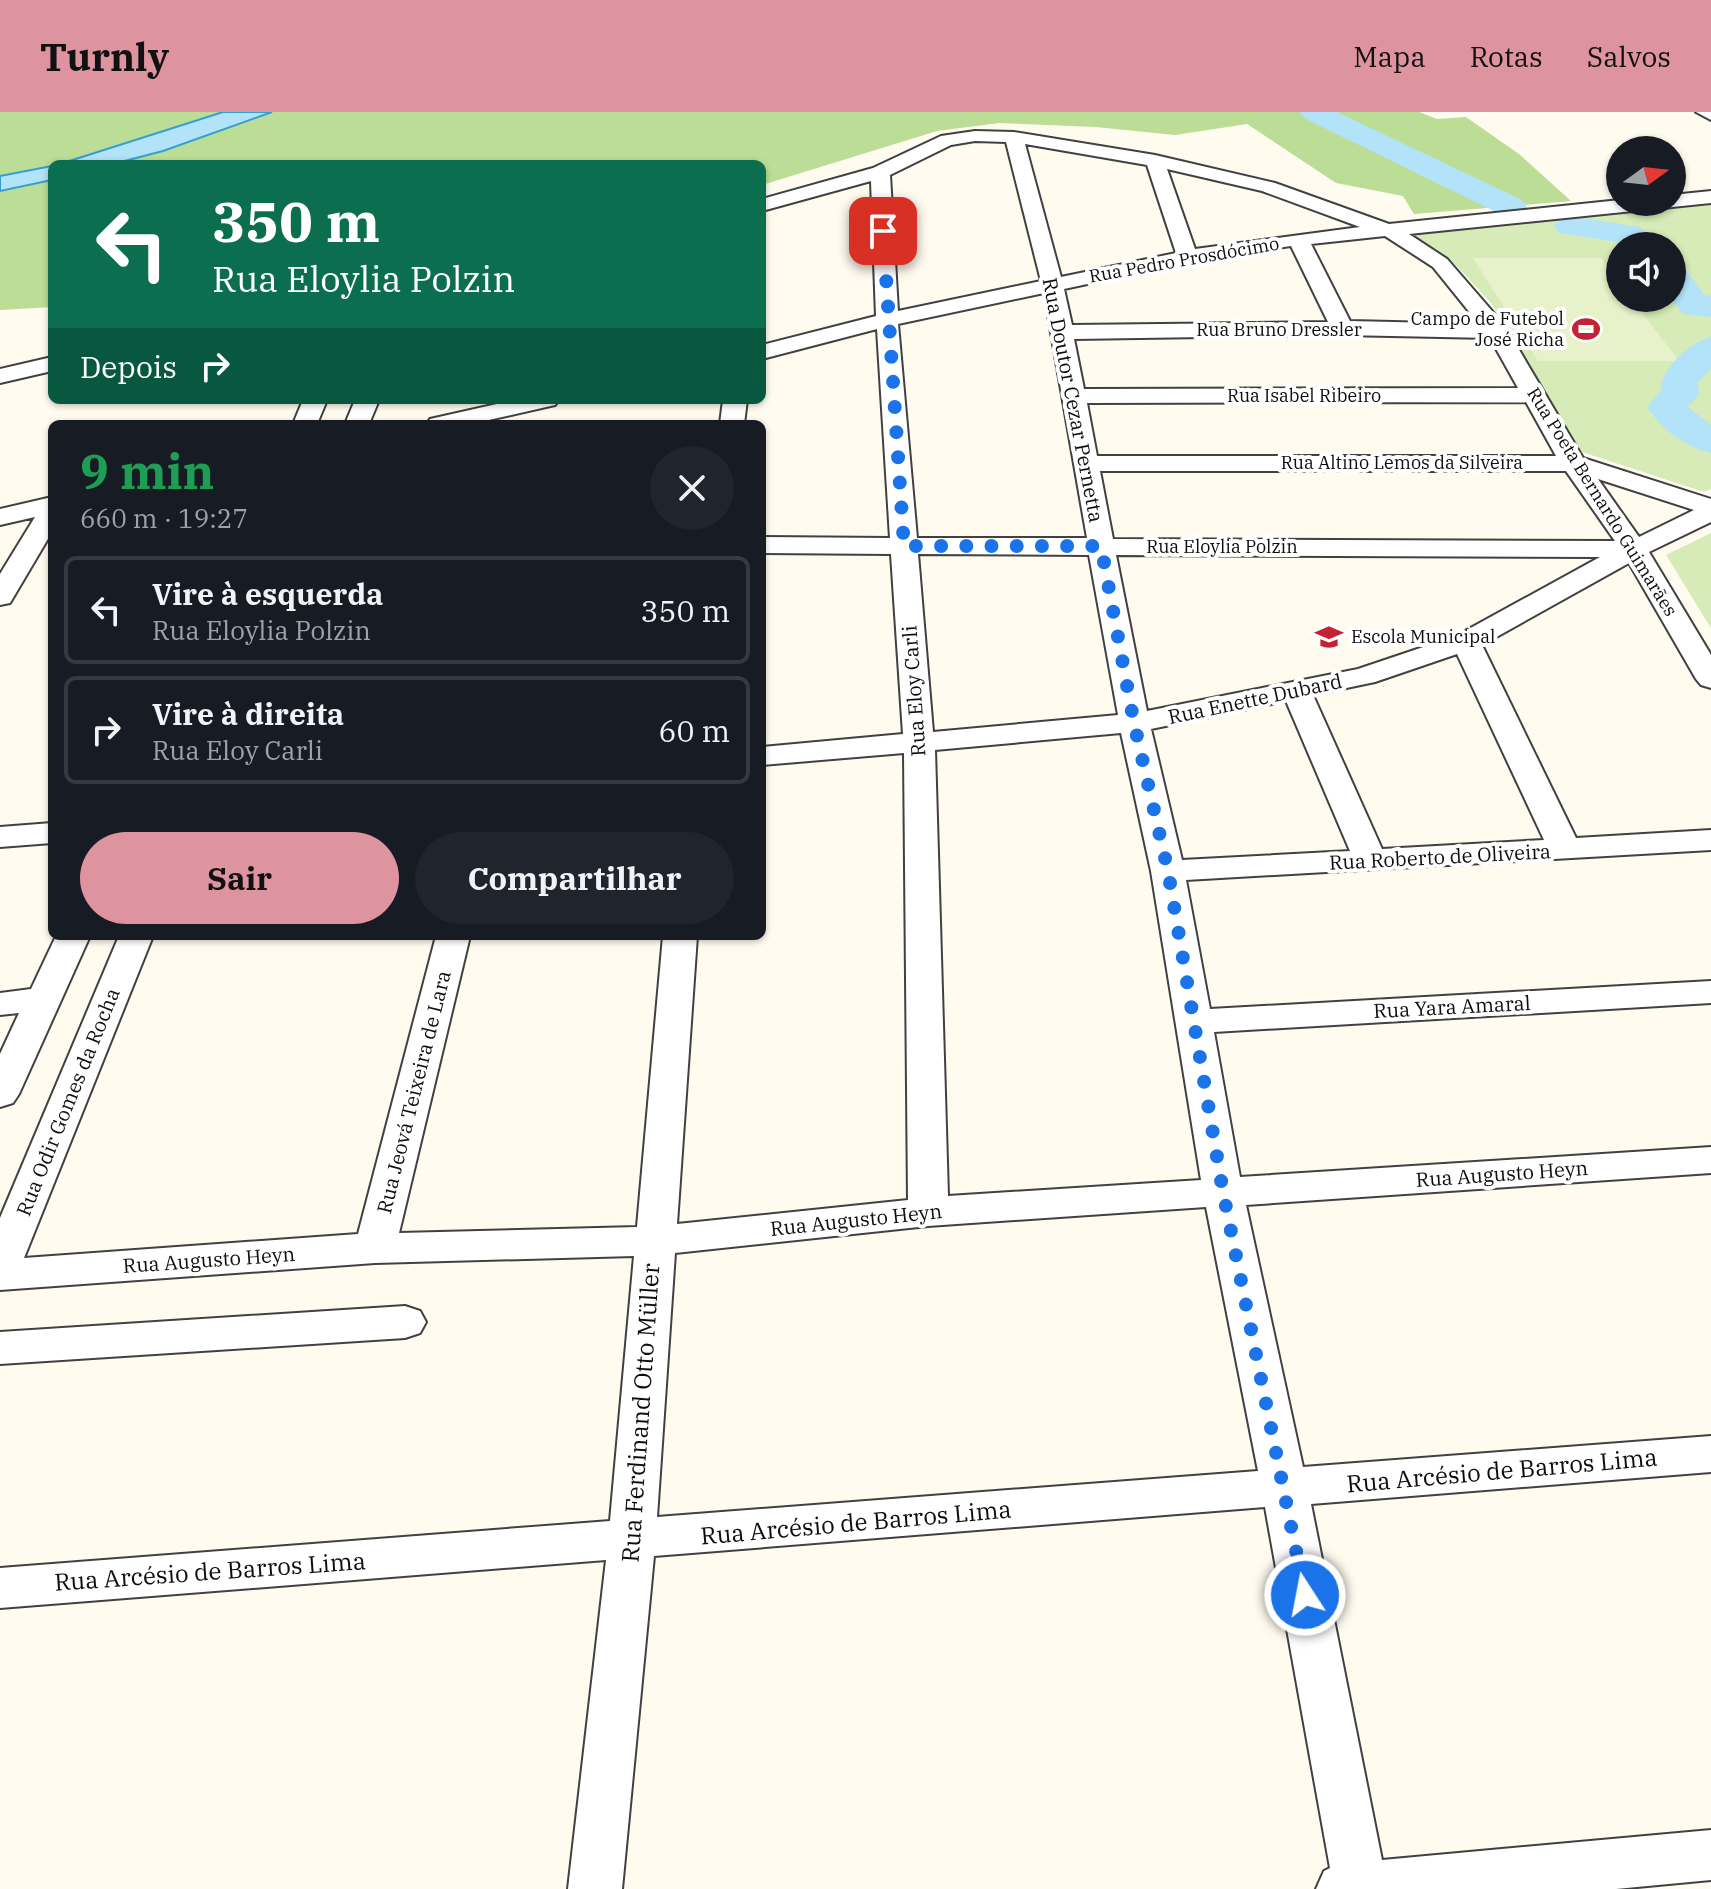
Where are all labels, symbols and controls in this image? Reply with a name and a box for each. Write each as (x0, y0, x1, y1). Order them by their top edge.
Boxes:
text: Turnly (40, 32, 169, 81)
text: Mapa (1353, 38, 1426, 75)
text: Rotas (1470, 38, 1543, 75)
text: Salvos (1587, 38, 1671, 75)
north arrow (1606, 136, 1686, 216)
map controls (1606, 136, 1686, 312)
text: 350 m (212, 185, 380, 257)
icon: left (80, 192, 184, 296)
pin (849, 197, 917, 265)
icon: arrive (861, 209, 905, 253)
street label: Rua Pedro Prosdócimo (1087, 231, 1281, 288)
button: sound (1606, 232, 1686, 312)
text: Rua Eloylia Polzin (212, 255, 515, 302)
street label: Rua Doutor Cezar Pernetta (1036, 275, 1111, 525)
place label: Campo de Futebol José Richa (1411, 307, 1564, 351)
sports icon: Campo de Futebol José Richa (1571, 314, 1601, 344)
street label: Rua Bruno Dressler (1196, 318, 1362, 341)
icon: right (193, 344, 237, 388)
text: Depois (80, 347, 177, 386)
street label: Rua Poeta Bernardo Guimarães (1522, 383, 1683, 620)
street label: Rua Isabel Ribeiro (1227, 384, 1381, 407)
text: 9 min (80, 440, 214, 502)
button: close (650, 446, 734, 530)
street label: Rua Altino Lemos da Silveira (1281, 451, 1523, 474)
text: 660 m · 19:27 (80, 501, 248, 535)
street label: Rua Eloylia Polzin (1146, 535, 1298, 558)
text: Vire à esquerda (152, 574, 383, 613)
icon: left (84, 588, 128, 632)
text: 350 m (640, 591, 730, 630)
text: Rua Eloylia Polzin (152, 613, 371, 647)
school or university icon: Escola Municipal (1314, 622, 1344, 652)
street label: Rua Eloy Carli (895, 625, 932, 758)
place label: Escola Municipal (1351, 625, 1495, 648)
street label: Rua Enette Dubard (1165, 667, 1345, 730)
text: Vire à direita (152, 694, 344, 733)
icon: right (84, 708, 128, 752)
text: 60 m (658, 711, 730, 750)
text: Rua Eloy Carli (152, 733, 323, 767)
button: Sair (80, 832, 399, 924)
button: Compartilhar (415, 832, 734, 924)
street label: Rua Roberto de Oliveira (1328, 837, 1552, 876)
street label: Rua Jeová Teixeira de Lara (370, 967, 457, 1216)
street label: Rua Odir Gomes da Rocha (9, 984, 126, 1220)
street label: Rua Yara Amaral (1373, 989, 1531, 1024)
street label: Rua Augusto Heyn (1415, 1154, 1589, 1193)
street label: Rua Augusto Heyn (769, 1197, 943, 1242)
street label: Rua Augusto Heyn (122, 1240, 296, 1279)
street label: Rua Ferdinand Otto Müller (614, 1262, 666, 1564)
street label: Rua Arcésio de Barros Lima (1345, 1440, 1659, 1500)
street label: Rua Arcésio de Barros Lima (699, 1492, 1013, 1552)
street label: Rua Arcésio de Barros Lima (53, 1544, 367, 1598)
position arrow (1263, 1553, 1347, 1637)

